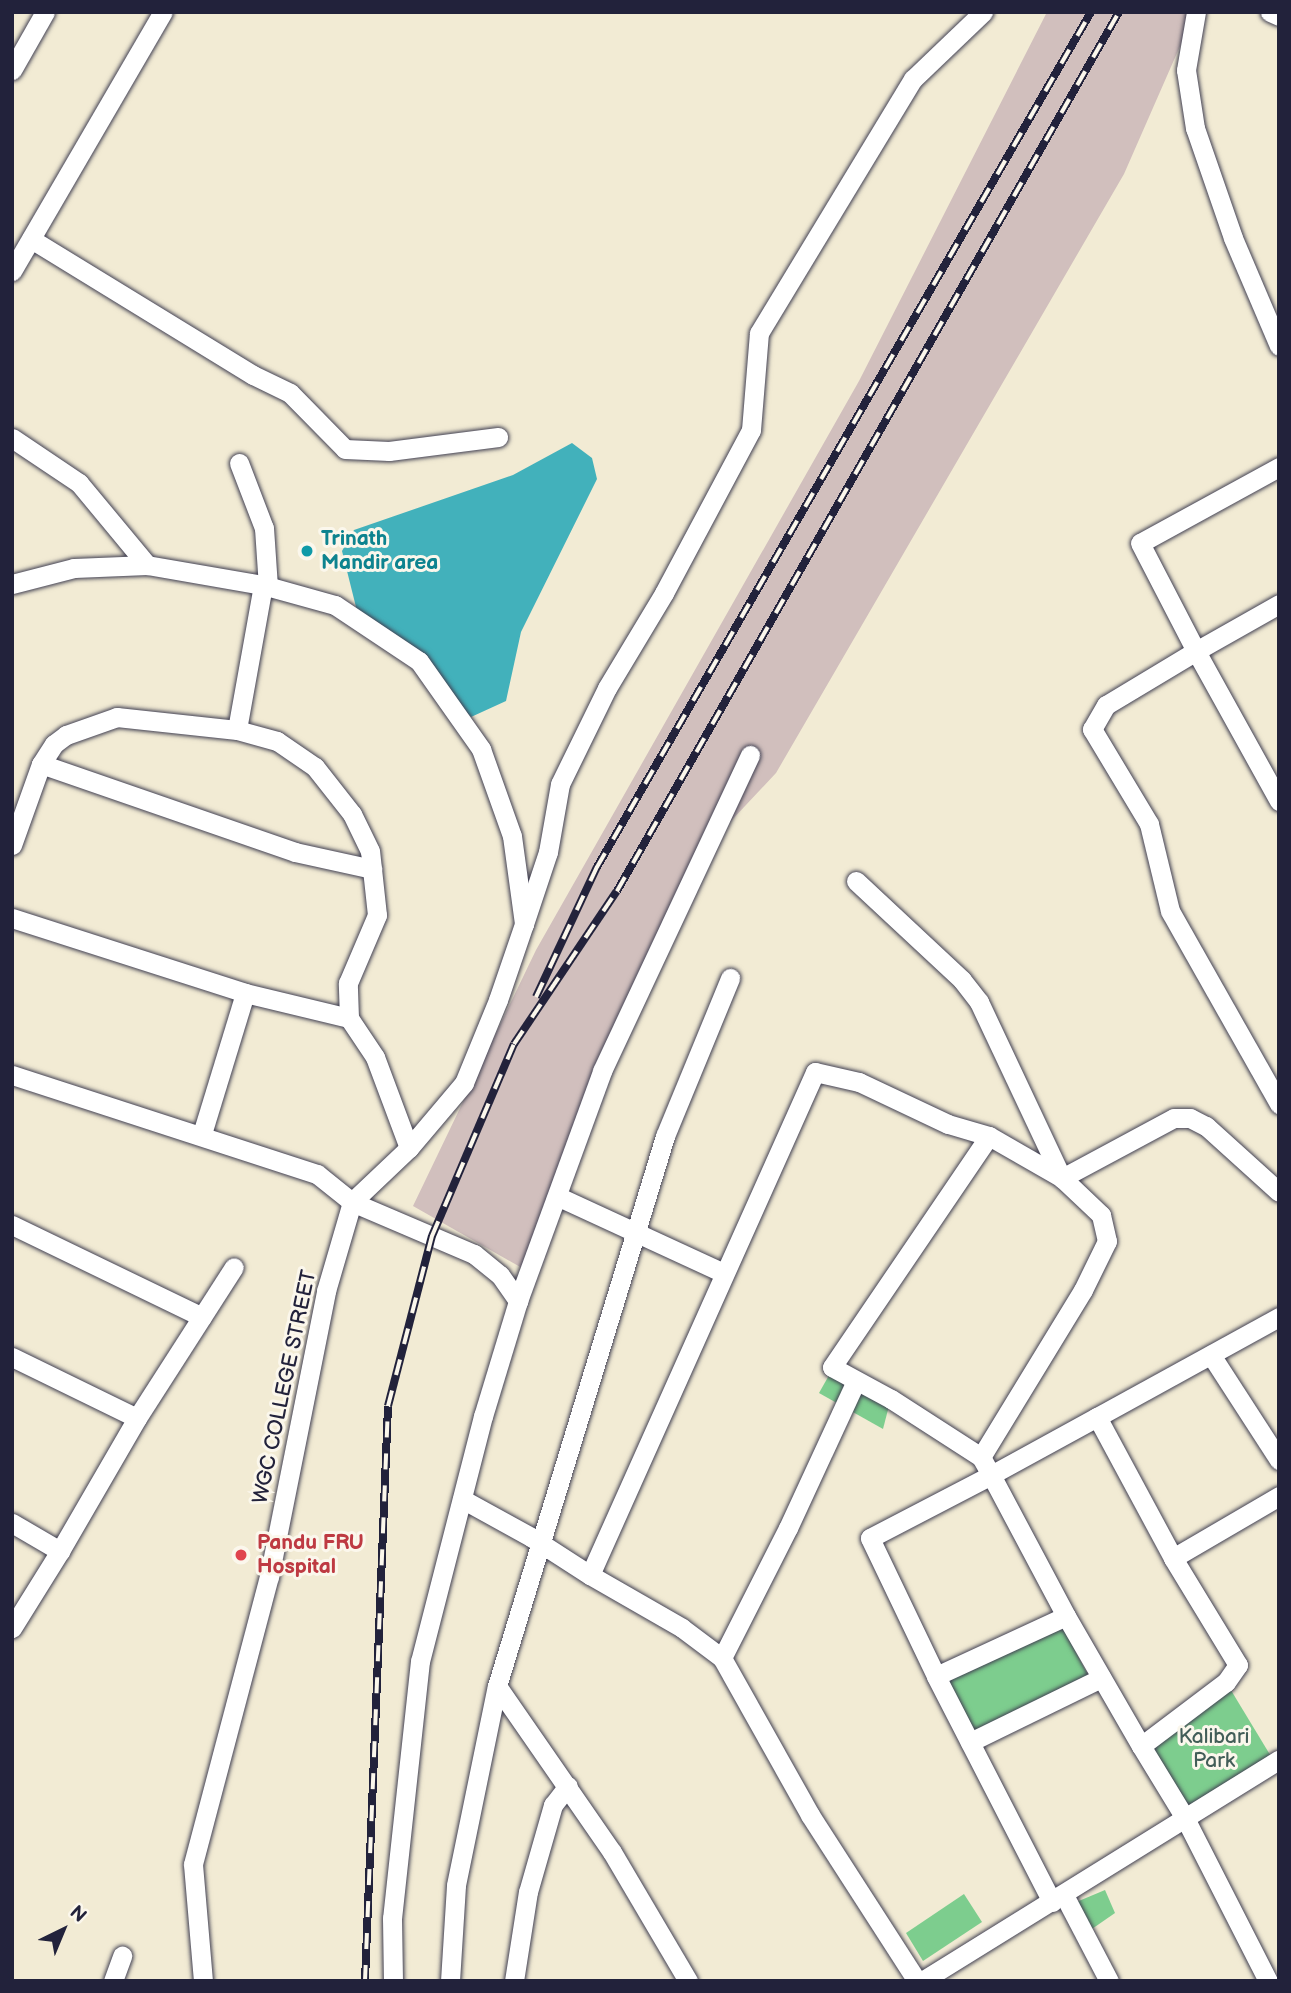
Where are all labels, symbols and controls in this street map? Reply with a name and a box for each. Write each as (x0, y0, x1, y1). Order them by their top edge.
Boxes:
place label: Trinath Mandir area (321, 526, 438, 576)
marker: Trinath Mandir area (299, 543, 315, 559)
street label: WGC COLLEGE STREET (248, 1268, 322, 1506)
place label: Pandu FRU Hospital (257, 1530, 364, 1580)
marker: Pandu FRU Hospital (231, 1545, 251, 1565)
park label: Kalibari Park (1178, 1724, 1250, 1774)
north arrow (28, 1895, 98, 1965)
text: N (65, 1901, 91, 1928)

